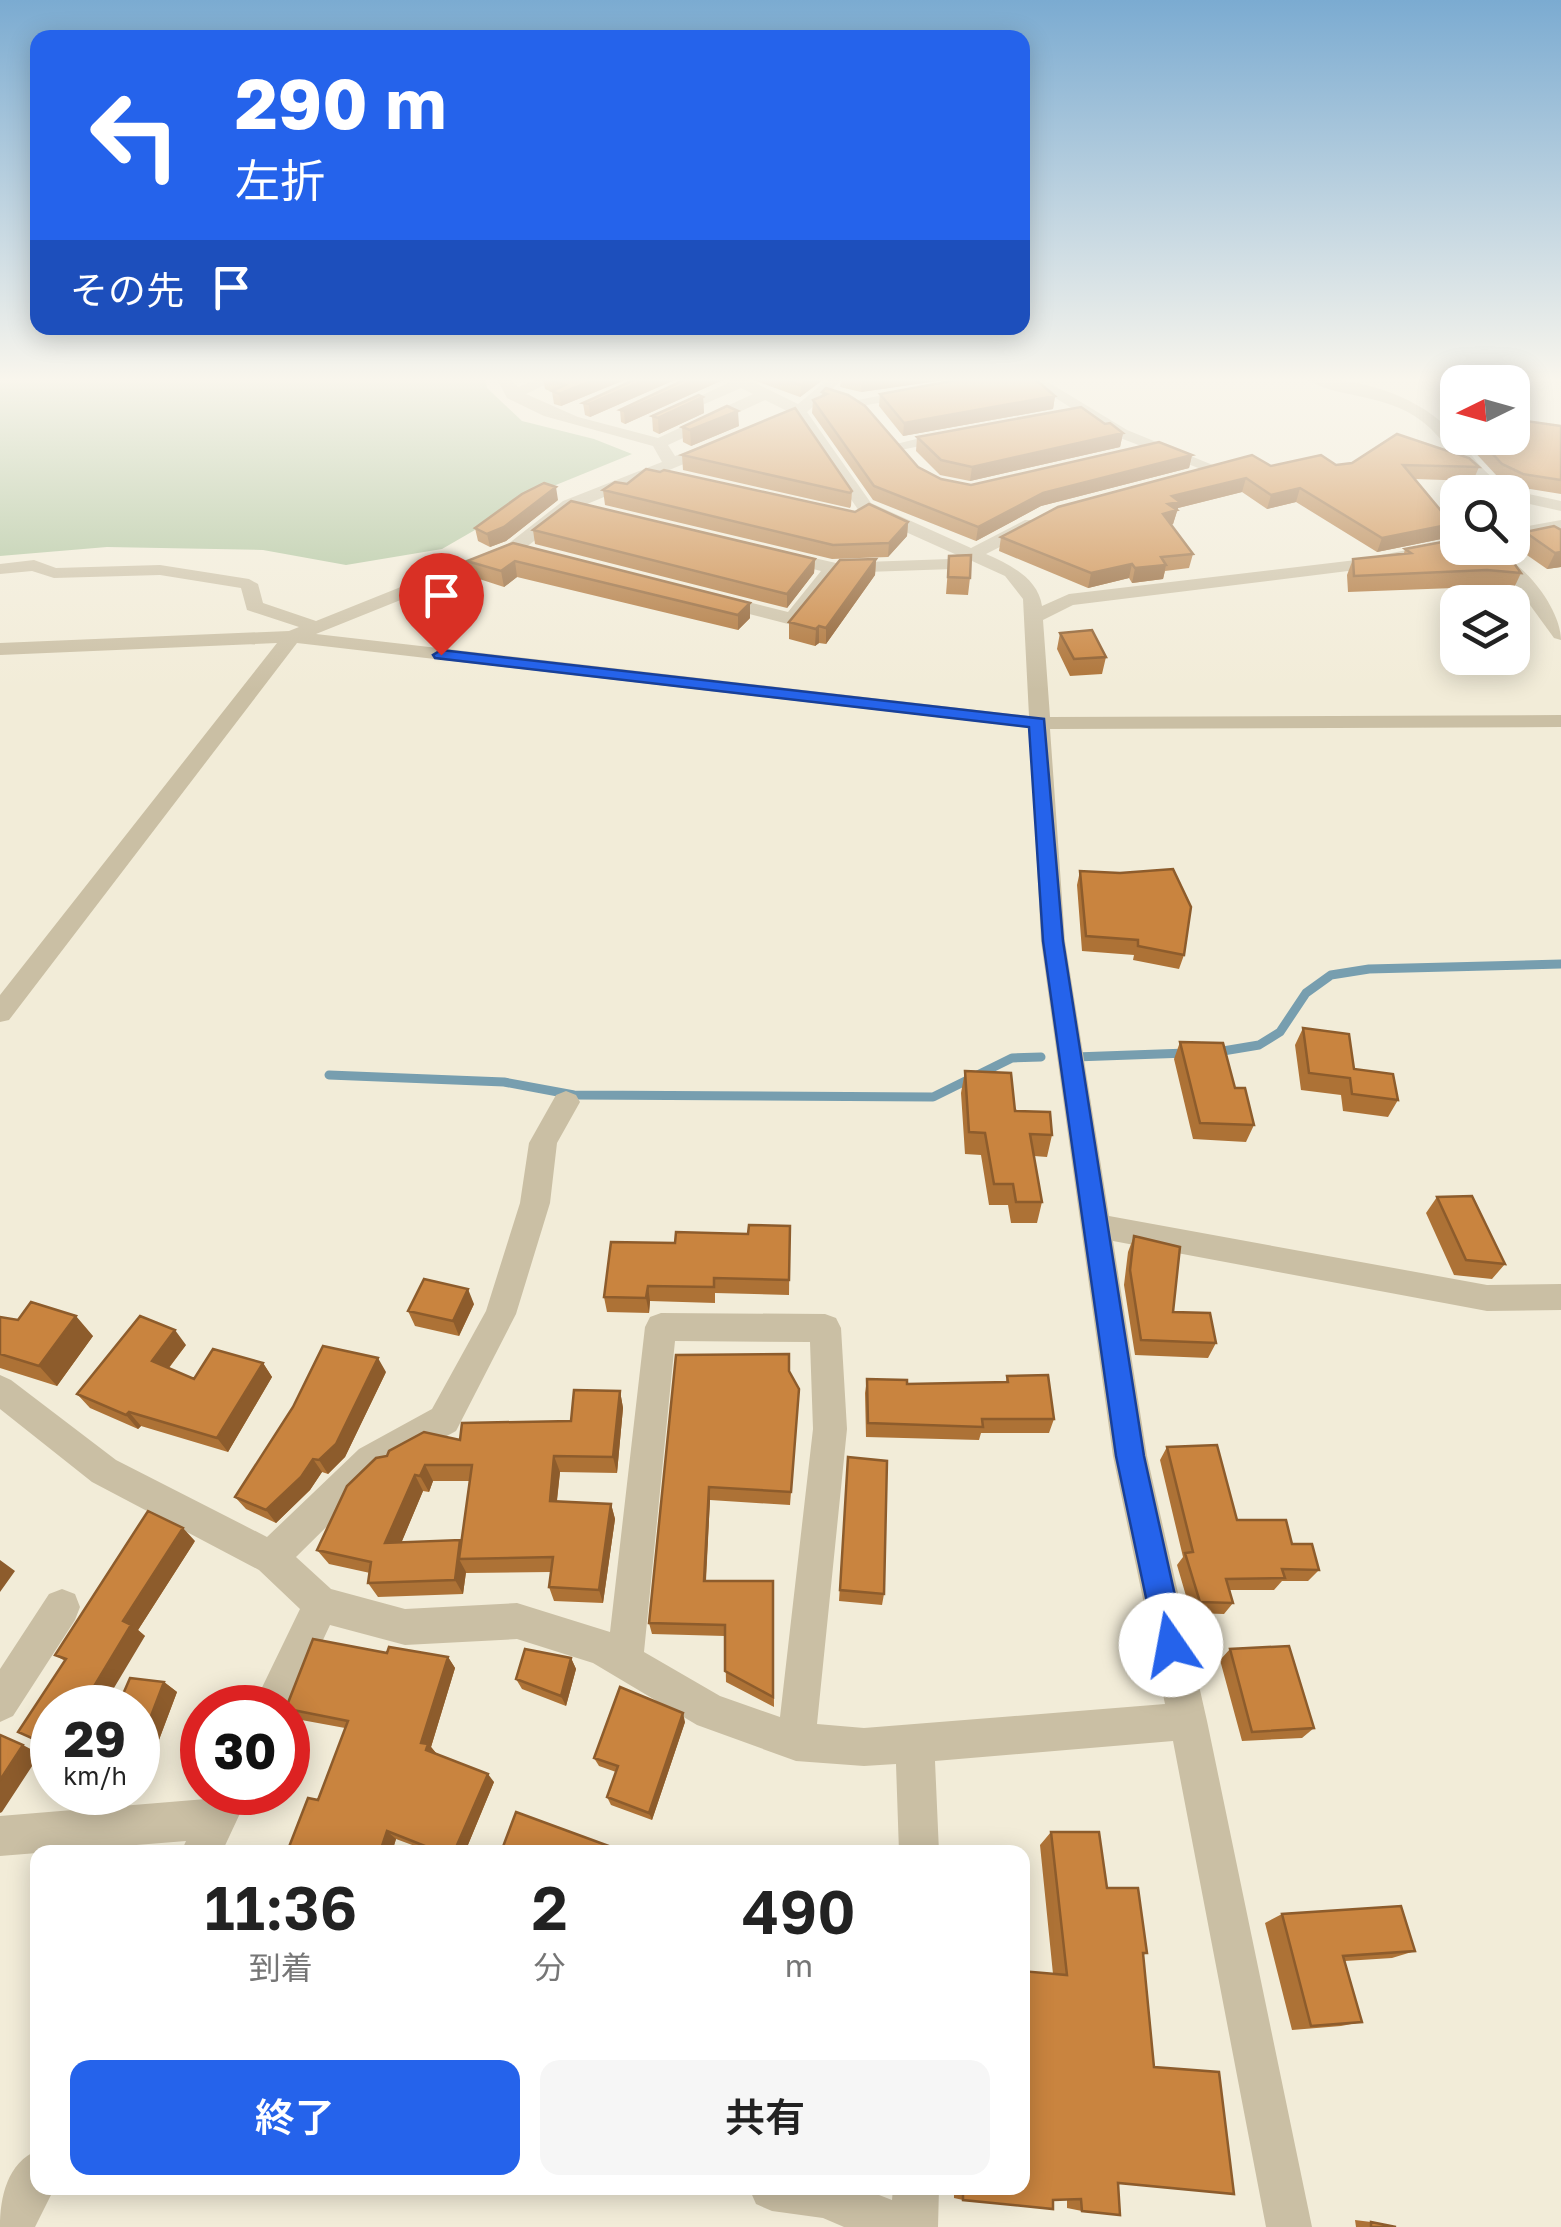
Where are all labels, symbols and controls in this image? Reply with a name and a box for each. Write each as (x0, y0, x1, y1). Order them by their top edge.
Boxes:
text: 290 m (235, 60, 446, 144)
icon: left (70, 70, 200, 200)
text: 左折 (235, 153, 325, 207)
icon: arrive (204, 260, 259, 315)
text: その先 (70, 267, 184, 312)
north arrow (1440, 365, 1530, 455)
map controls (1440, 365, 1530, 675)
button: search (1440, 475, 1530, 565)
pin (399, 553, 484, 656)
icon: arrive (414, 568, 469, 623)
button: layers (1440, 585, 1530, 675)
position arrow (1119, 1593, 1223, 1697)
speed limit sign: 30 (180, 1685, 310, 1815)
text: 29 (64, 1708, 126, 1768)
text: km/h (63, 1760, 127, 1791)
text: 11:36 (204, 1871, 357, 1943)
text: 2 (532, 1871, 568, 1943)
text: 490 (742, 1875, 856, 1947)
text: m (785, 1946, 813, 1984)
text: 到着 (249, 1948, 313, 1986)
text: 分 (534, 1948, 566, 1986)
button: 終了 (70, 2060, 520, 2175)
button: 共有 (540, 2060, 990, 2175)

